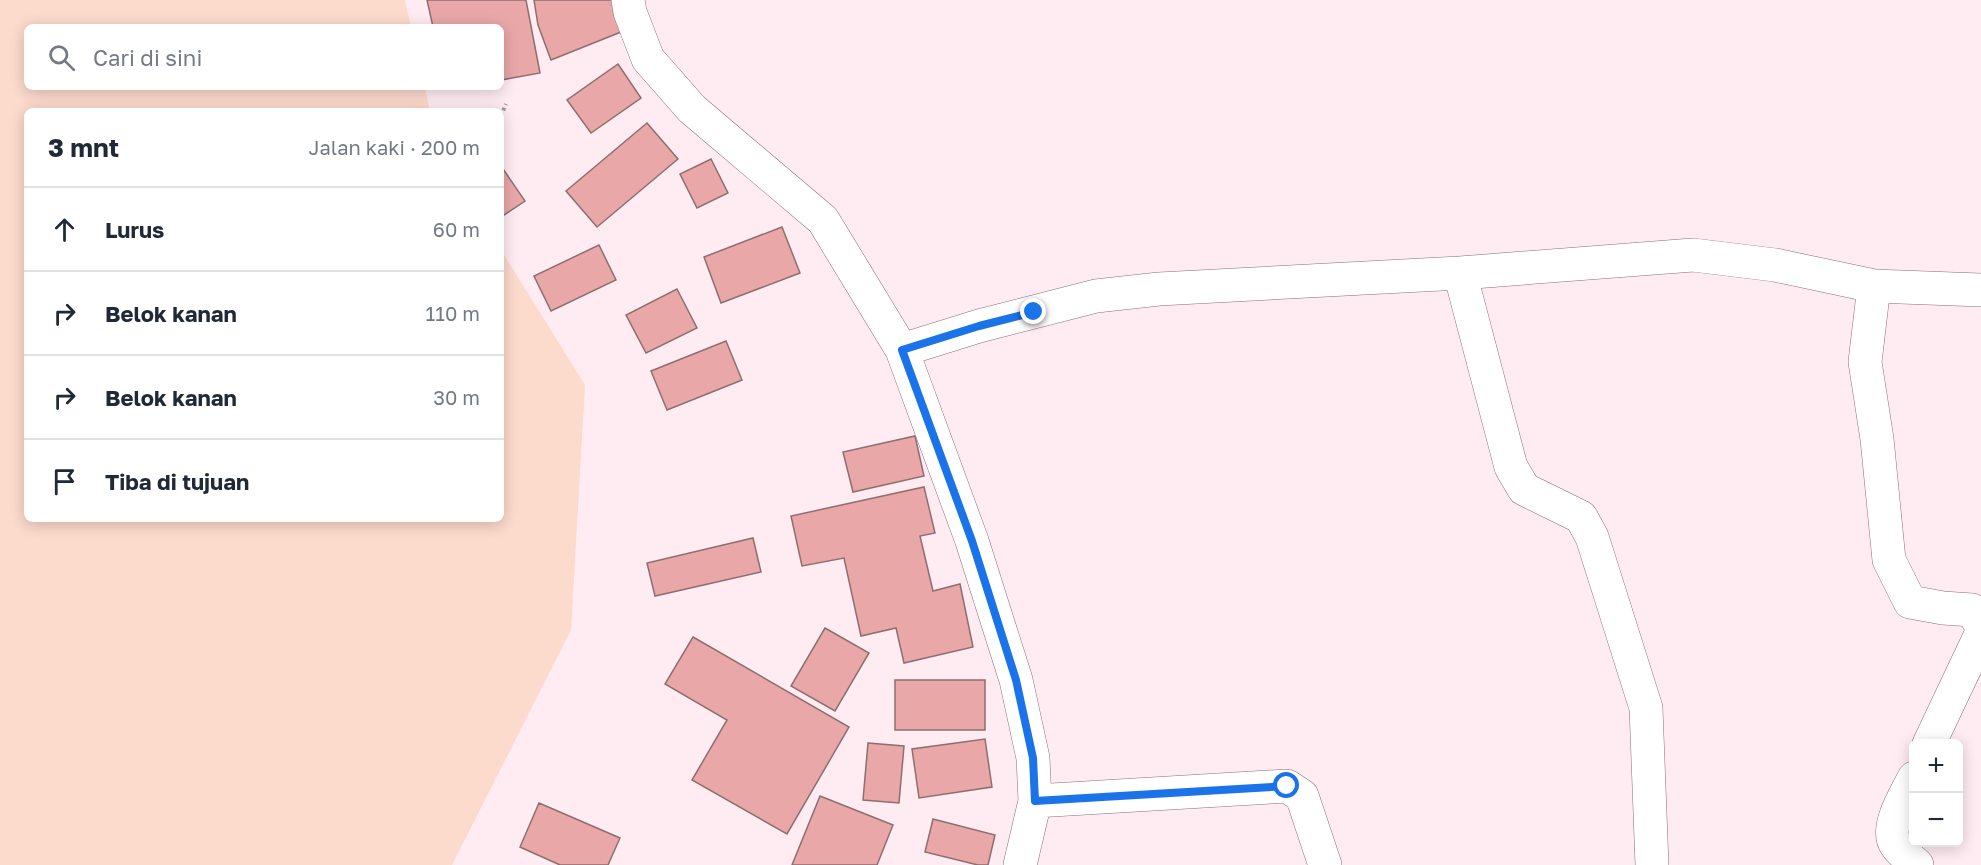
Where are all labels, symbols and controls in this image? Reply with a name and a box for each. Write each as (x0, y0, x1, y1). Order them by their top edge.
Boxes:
search box (24, 24, 504, 90)
icon: search (45, 41, 78, 74)
text: Cari di sini (93, 44, 202, 71)
text: 3 mnt (48, 132, 119, 163)
text: Jalan kaki · 200 m (308, 135, 480, 159)
icon: ahead (48, 213, 81, 246)
text: Lurus (105, 216, 164, 243)
text: 60 m (433, 217, 480, 241)
icon: right (48, 297, 81, 330)
route end (1020, 298, 1046, 324)
text: Belok kanan (105, 300, 237, 327)
text: 110 m (426, 301, 480, 325)
icon: right (48, 381, 81, 414)
text: Belok kanan (105, 384, 237, 411)
text: 30 m (433, 385, 480, 409)
icon: arrive (48, 465, 81, 498)
text: Tiba di tujuan (105, 468, 249, 495)
map controls (1909, 739, 1963, 847)
button: + (1909, 739, 1963, 793)
route start (1273, 772, 1299, 798)
button: − (1909, 793, 1963, 847)

